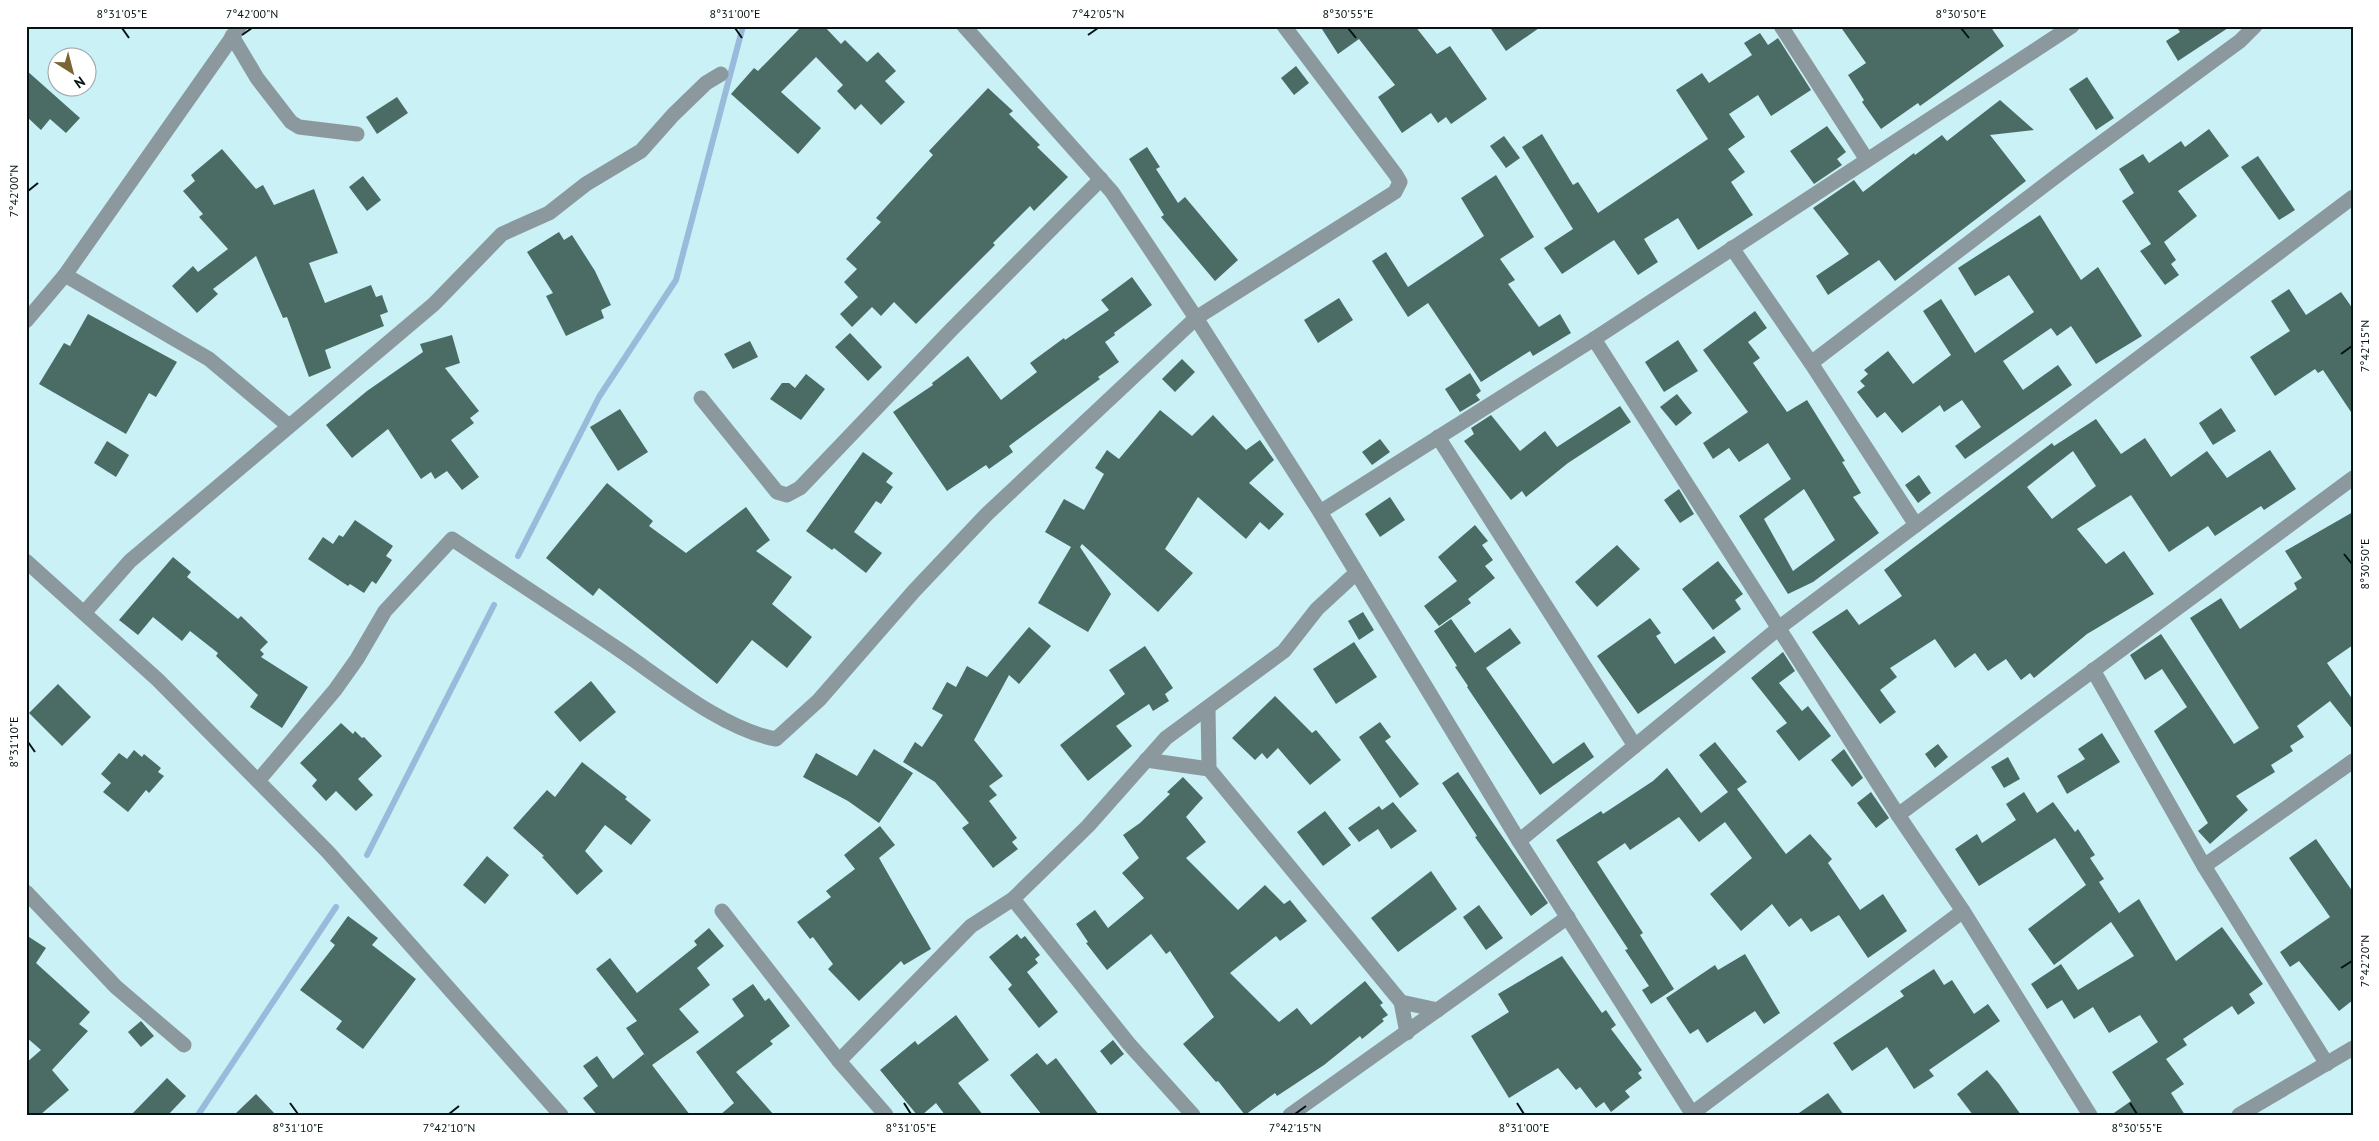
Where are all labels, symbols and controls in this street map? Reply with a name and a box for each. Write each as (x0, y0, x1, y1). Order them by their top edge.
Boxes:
text: 8°31'05"E (97, 6, 147, 21)
text: 7°42'00"N (226, 6, 278, 21)
text: 8°31'00"E (710, 6, 760, 21)
text: 7°42'05"N (1072, 6, 1124, 21)
text: 8°30'55"E (1323, 6, 1373, 21)
text: 8°30'50"E (1936, 6, 1986, 21)
north arrow (48, 48, 98, 98)
text: N (71, 73, 89, 93)
text: 7°42'00"N (6, 165, 21, 217)
text: 7°42'15"N (2357, 320, 2372, 372)
text: 8°30'50"E (2357, 539, 2372, 589)
text: 8°31'10"E (6, 717, 21, 767)
text: 7°42'20"N (2357, 935, 2372, 987)
text: 8°31'10"E (273, 1120, 323, 1135)
text: 7°42'10"N (423, 1120, 475, 1135)
text: 8°31'05"E (886, 1120, 936, 1135)
text: 7°42'15"N (1269, 1120, 1321, 1135)
text: 8°31'00"E (1499, 1120, 1549, 1135)
text: 8°30'55"E (2112, 1120, 2162, 1135)

